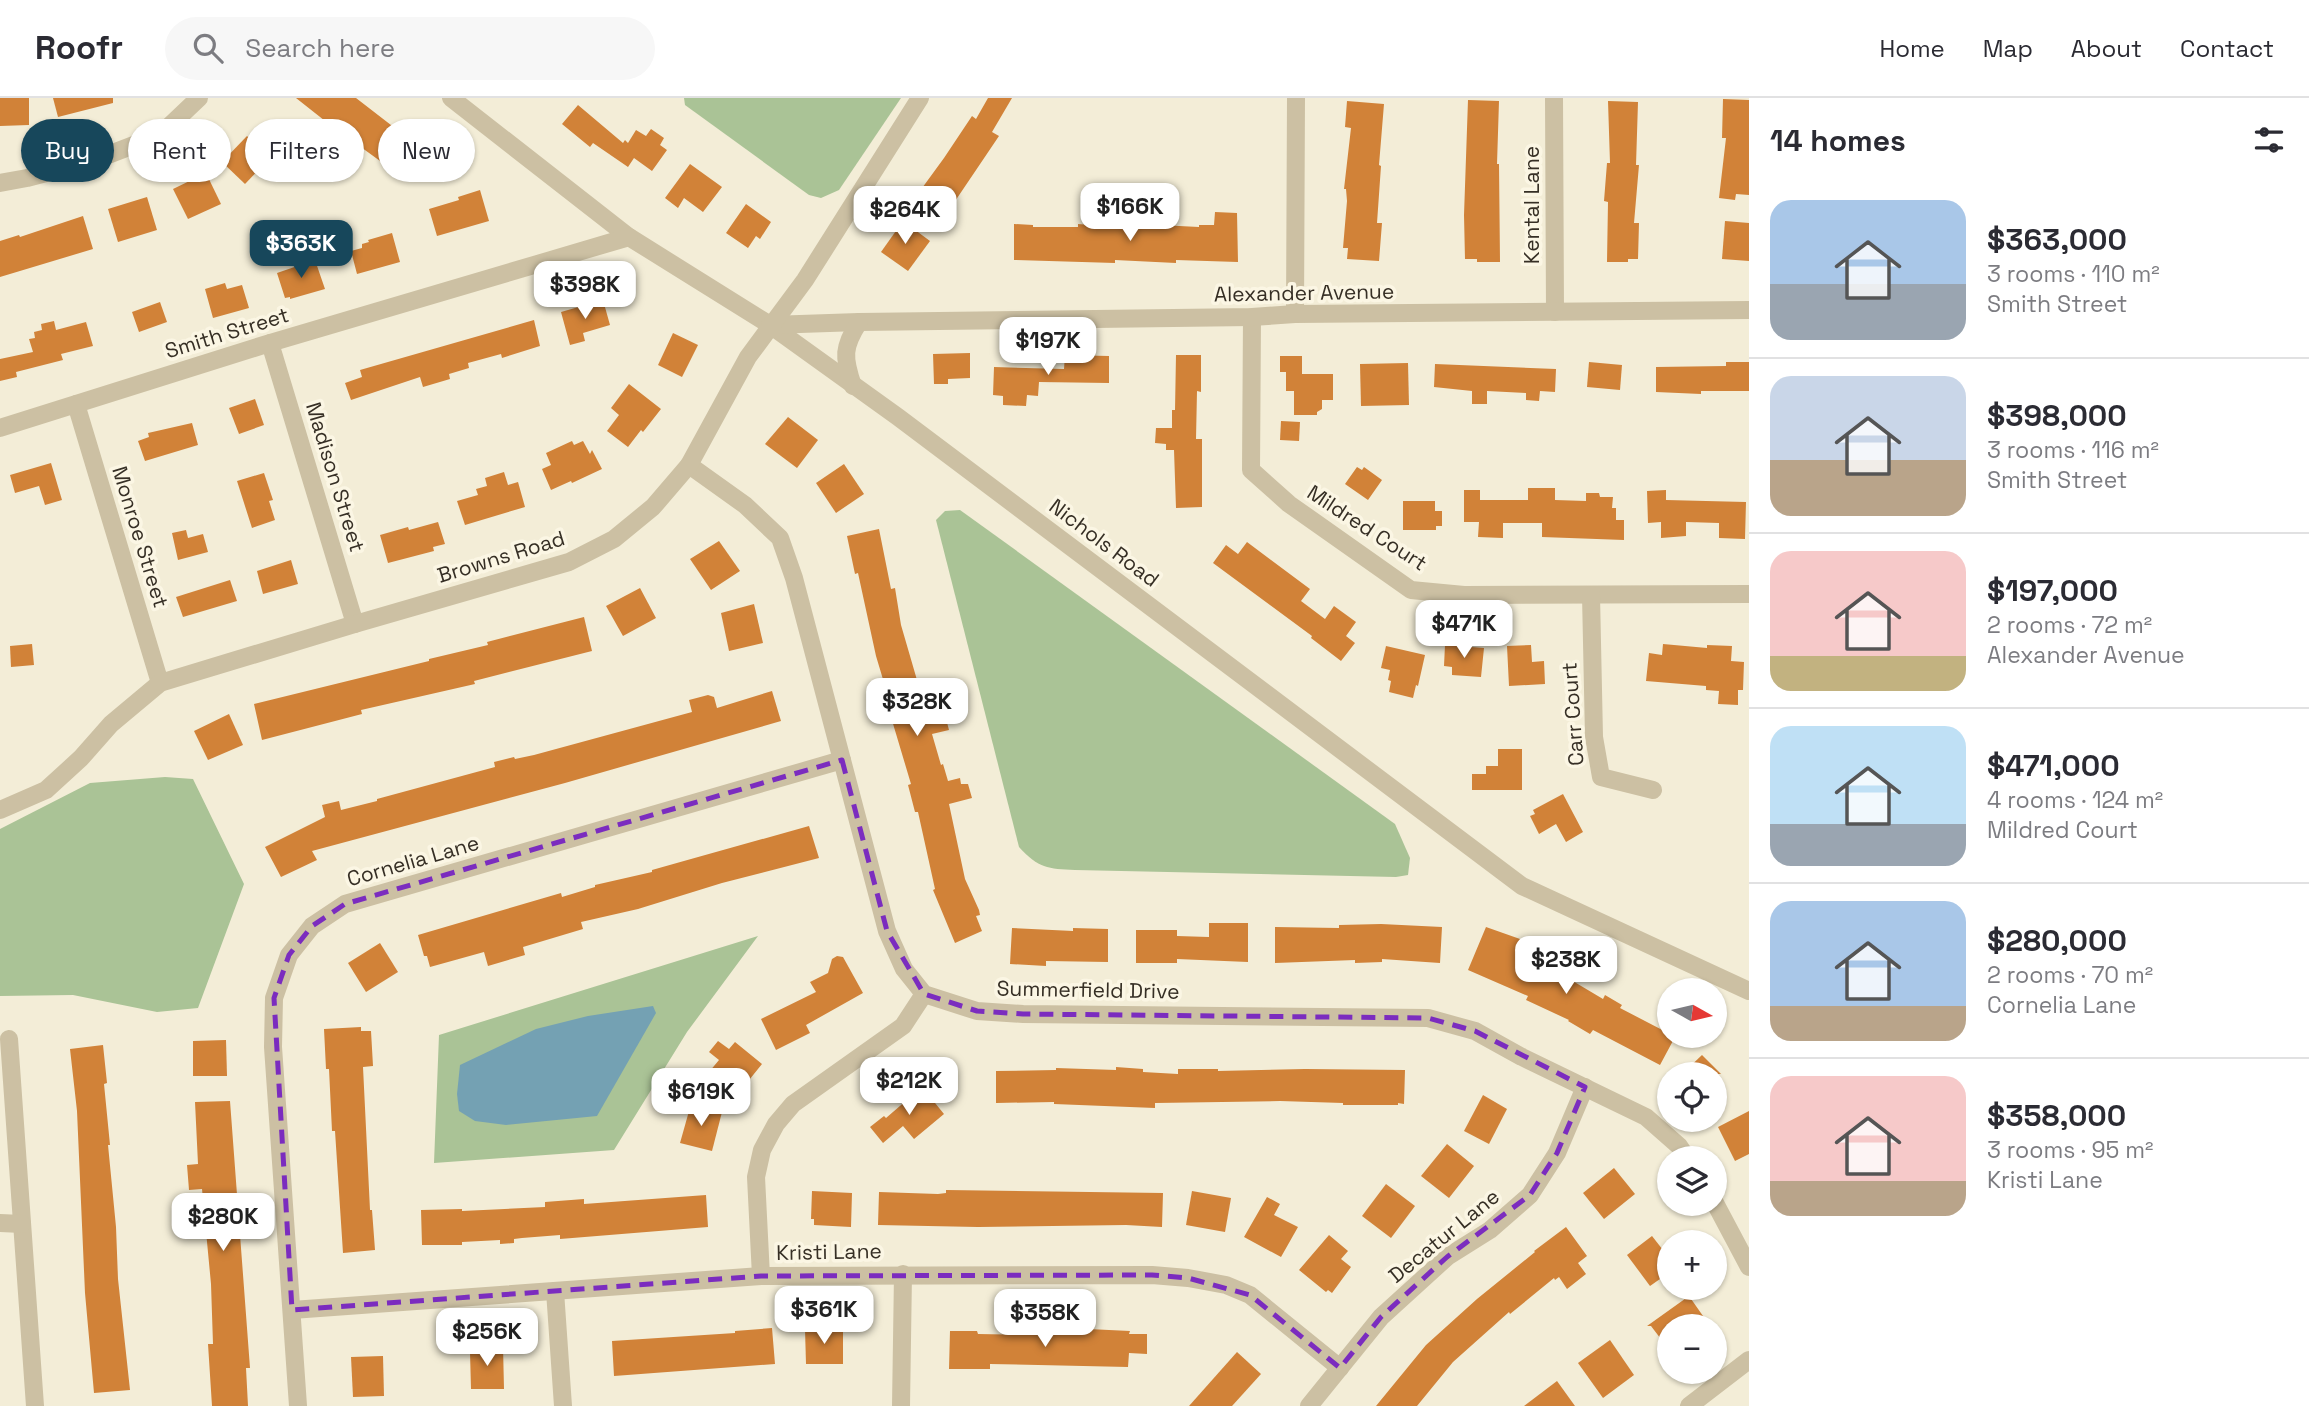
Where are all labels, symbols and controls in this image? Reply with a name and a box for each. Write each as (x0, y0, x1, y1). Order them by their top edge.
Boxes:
search box (165, 17, 655, 80)
text: Roofr (35, 27, 123, 69)
icon: search (189, 29, 227, 67)
text: Search here (245, 31, 395, 65)
text: Home (1879, 33, 1945, 64)
text: Map (1983, 33, 2033, 64)
text: About (2071, 33, 2142, 64)
text: Contact (2180, 33, 2274, 64)
chip: Buy (21, 119, 114, 182)
chip: Rent (128, 119, 231, 182)
chip: Filters (245, 119, 364, 182)
chip: New (378, 119, 475, 182)
text: 14 homes (1770, 121, 1906, 160)
icon: filters (2250, 121, 2288, 159)
street label: Kental Lane (1518, 146, 1545, 264)
pin: $166K (1081, 184, 1179, 243)
pin: $264K (856, 186, 954, 246)
text: $166K (1096, 191, 1164, 221)
text: $264K (870, 194, 940, 224)
pin: $363K (252, 220, 350, 280)
text: $363,000 (1987, 220, 2127, 259)
text: $363K (266, 228, 336, 258)
icon: home (1826, 228, 1910, 312)
text: 3 rooms · 110 m² (1987, 259, 2160, 289)
pin: $398K (536, 262, 634, 321)
text: $398K (550, 269, 620, 299)
street label: Alexander Avenue (1214, 277, 1394, 308)
text: Smith Street (1987, 289, 2127, 319)
street label: Smith Street (162, 301, 292, 364)
pin: $197K (999, 317, 1097, 377)
text: $197K (1015, 325, 1081, 355)
text: $398,000 (1987, 396, 2127, 435)
street label: Madison Street (300, 399, 371, 555)
icon: home (1826, 404, 1910, 488)
text: 3 rooms · 116 m² (1987, 435, 2159, 465)
street label: Monroe Street (106, 463, 175, 611)
text: Smith Street (1987, 465, 2127, 495)
street label: Mildred Court (1302, 479, 1432, 576)
street label: Nichols Road (1044, 493, 1165, 593)
street label: Browns Road (434, 524, 568, 589)
text: $197,000 (1987, 571, 2118, 610)
icon: home (1826, 579, 1910, 663)
pin: $471K (1415, 601, 1513, 660)
text: $471K (1432, 608, 1496, 638)
text: 2 rooms · 72 m² (1987, 610, 2152, 640)
text: Alexander Avenue (1987, 640, 2185, 670)
street label: Carr Court (1555, 661, 1590, 767)
pin: $328K (868, 678, 966, 738)
text: $328K (882, 686, 952, 716)
text: $471,000 (1987, 746, 2120, 785)
icon: home (1826, 754, 1910, 838)
text: 4 rooms · 124 m² (1987, 785, 2163, 815)
text: Mildred Court (1987, 815, 2138, 845)
street label: Cornelia Lane (344, 829, 482, 892)
text: $280,000 (1987, 921, 2127, 960)
icon: home (1826, 929, 1910, 1013)
pin: $238K (1517, 936, 1615, 996)
text: $238K (1531, 944, 1601, 974)
text: 2 rooms · 70 m² (1987, 960, 2153, 990)
street label: Summerfield Drive (996, 974, 1180, 1005)
north arrow (1657, 978, 1727, 1048)
map controls (1657, 978, 1727, 1384)
text: Cornelia Lane (1987, 990, 2136, 1020)
pin: $212K (860, 1058, 958, 1117)
button: locate (1657, 1062, 1727, 1132)
text: $212K (876, 1065, 942, 1095)
pin: $619K (652, 1068, 750, 1128)
text: $619K (667, 1076, 735, 1106)
text: $358,000 (1987, 1096, 2126, 1135)
icon: home (1826, 1104, 1910, 1188)
text: 3 rooms · 95 m² (1987, 1135, 2153, 1165)
button: layers (1657, 1146, 1727, 1216)
text: Kristi Lane (1987, 1165, 2103, 1195)
street label: Decatur Lane (1383, 1183, 1505, 1289)
pin: $280K (174, 1194, 272, 1253)
text: $280K (188, 1201, 258, 1231)
button: + (1657, 1230, 1727, 1300)
street label: Kristi Lane (776, 1237, 882, 1266)
pin: $361K (775, 1286, 873, 1346)
pin: $358K (996, 1290, 1094, 1349)
text: $361K (791, 1294, 857, 1324)
text: $358K (1010, 1297, 1080, 1327)
pin: $256K (438, 1308, 536, 1368)
button: − (1657, 1314, 1727, 1384)
text: $256K (452, 1316, 522, 1346)

